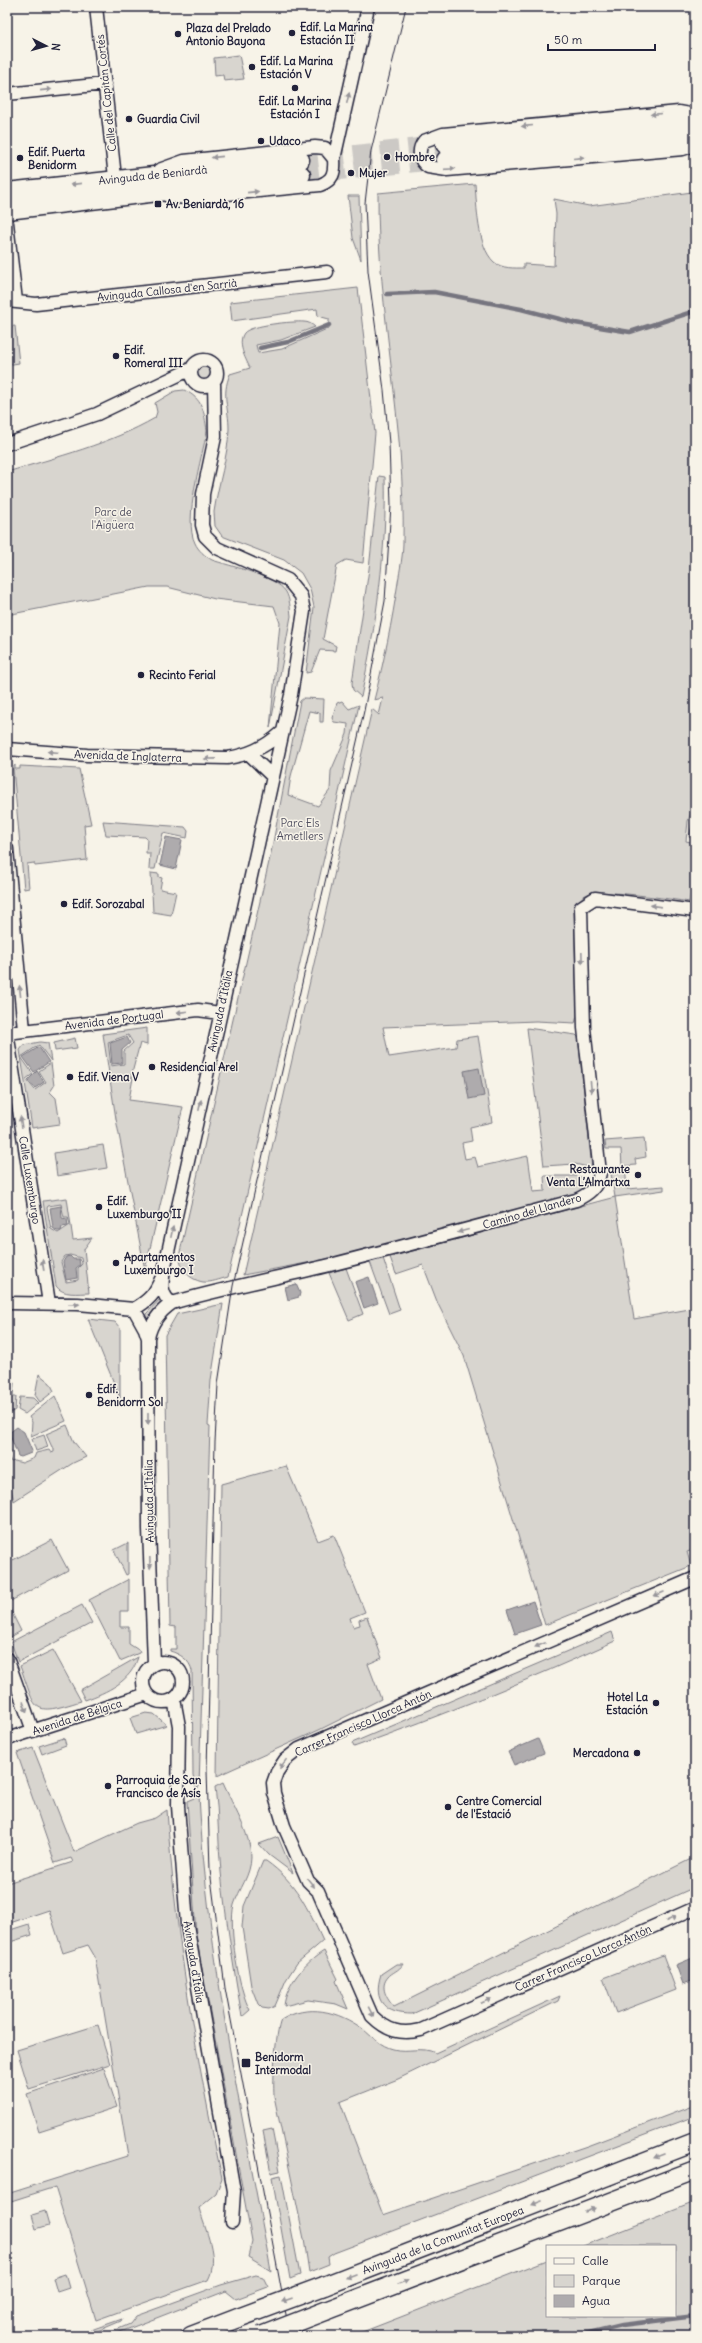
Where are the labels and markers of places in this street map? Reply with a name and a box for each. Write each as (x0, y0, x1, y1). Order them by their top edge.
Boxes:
place label: Edif. La Marina Estación II (300, 20, 374, 47)
place label: Plaza del Prelado Antonio Bayona (186, 21, 271, 49)
marker: Edif. La Marina Estación II (287, 28, 297, 38)
marker: Plaza del Prelado Antonio Bayona (173, 29, 183, 39)
place label: Edif. La Marina Estación V (260, 54, 334, 81)
marker: Edif. La Marina Estación V (247, 62, 257, 72)
marker: Edif. La Marina Estación I (290, 83, 300, 93)
place label: Edif. La Marina Estación I (258, 94, 332, 121)
place label: Guardia Civil (137, 112, 200, 126)
marker: Guardia Civil (124, 114, 134, 124)
place label: Udaco (269, 134, 301, 148)
marker: Udaco (256, 136, 266, 146)
place label: Edif. Puerta Benidorm (28, 145, 86, 172)
place label: Hombre (395, 150, 435, 164)
marker: Hombre (382, 152, 392, 162)
marker: Edif. Puerta Benidorm (15, 153, 25, 163)
place label: Mujer (359, 166, 388, 180)
marker: Mujer (346, 168, 356, 178)
place label: Av. Beniardà, 16 (166, 197, 244, 211)
marker: Av. Beniardà, 16 (153, 199, 163, 209)
place label: Edif. Romeral III (124, 343, 183, 370)
marker: Edif. Romeral III (111, 351, 121, 361)
place label: Recinto Ferial (149, 668, 216, 682)
marker: Recinto Ferial (136, 670, 146, 680)
place label: Edif. Sorozabal (72, 897, 145, 911)
marker: Edif. Sorozabal (59, 899, 69, 909)
place label: Residencial Arel (160, 1060, 238, 1074)
marker: Residencial Arel (147, 1062, 157, 1072)
place label: Edif. Viena V (78, 1070, 139, 1084)
marker: Edif. Viena V (65, 1072, 75, 1082)
place label: Restaurante Venta L’Almartxa (547, 1162, 631, 1189)
marker: Restaurante Venta L’Almartxa (633, 1170, 643, 1180)
place label: Edif. Luxemburgo II (107, 1194, 182, 1222)
marker: Edif. Luxemburgo II (94, 1202, 104, 1212)
place label: Apartamentos Luxemburgo I (124, 1250, 195, 1278)
marker: Apartamentos Luxemburgo I (111, 1258, 121, 1268)
place label: Edif. Benidorm Sol (97, 1382, 163, 1409)
marker: Edif. Benidorm Sol (84, 1390, 94, 1400)
place label: Hotel La Estación (606, 1690, 649, 1717)
marker: Hotel La Estación (651, 1698, 661, 1708)
place label: Mercadona (573, 1746, 630, 1760)
marker: Mercadona (632, 1748, 642, 1758)
place label: Parroquia de San Francisco de Asís (116, 1773, 202, 1800)
marker: Parroquia de San Francisco de Asís (103, 1781, 113, 1791)
place label: Centre Comercial de l'Estació (456, 1794, 542, 1821)
marker: Centre Comercial de l'Estació (443, 1802, 453, 1812)
place label: Benidorm Intermodal (255, 2050, 311, 2077)
marker: Benidorm Intermodal (240, 2057, 252, 2069)

